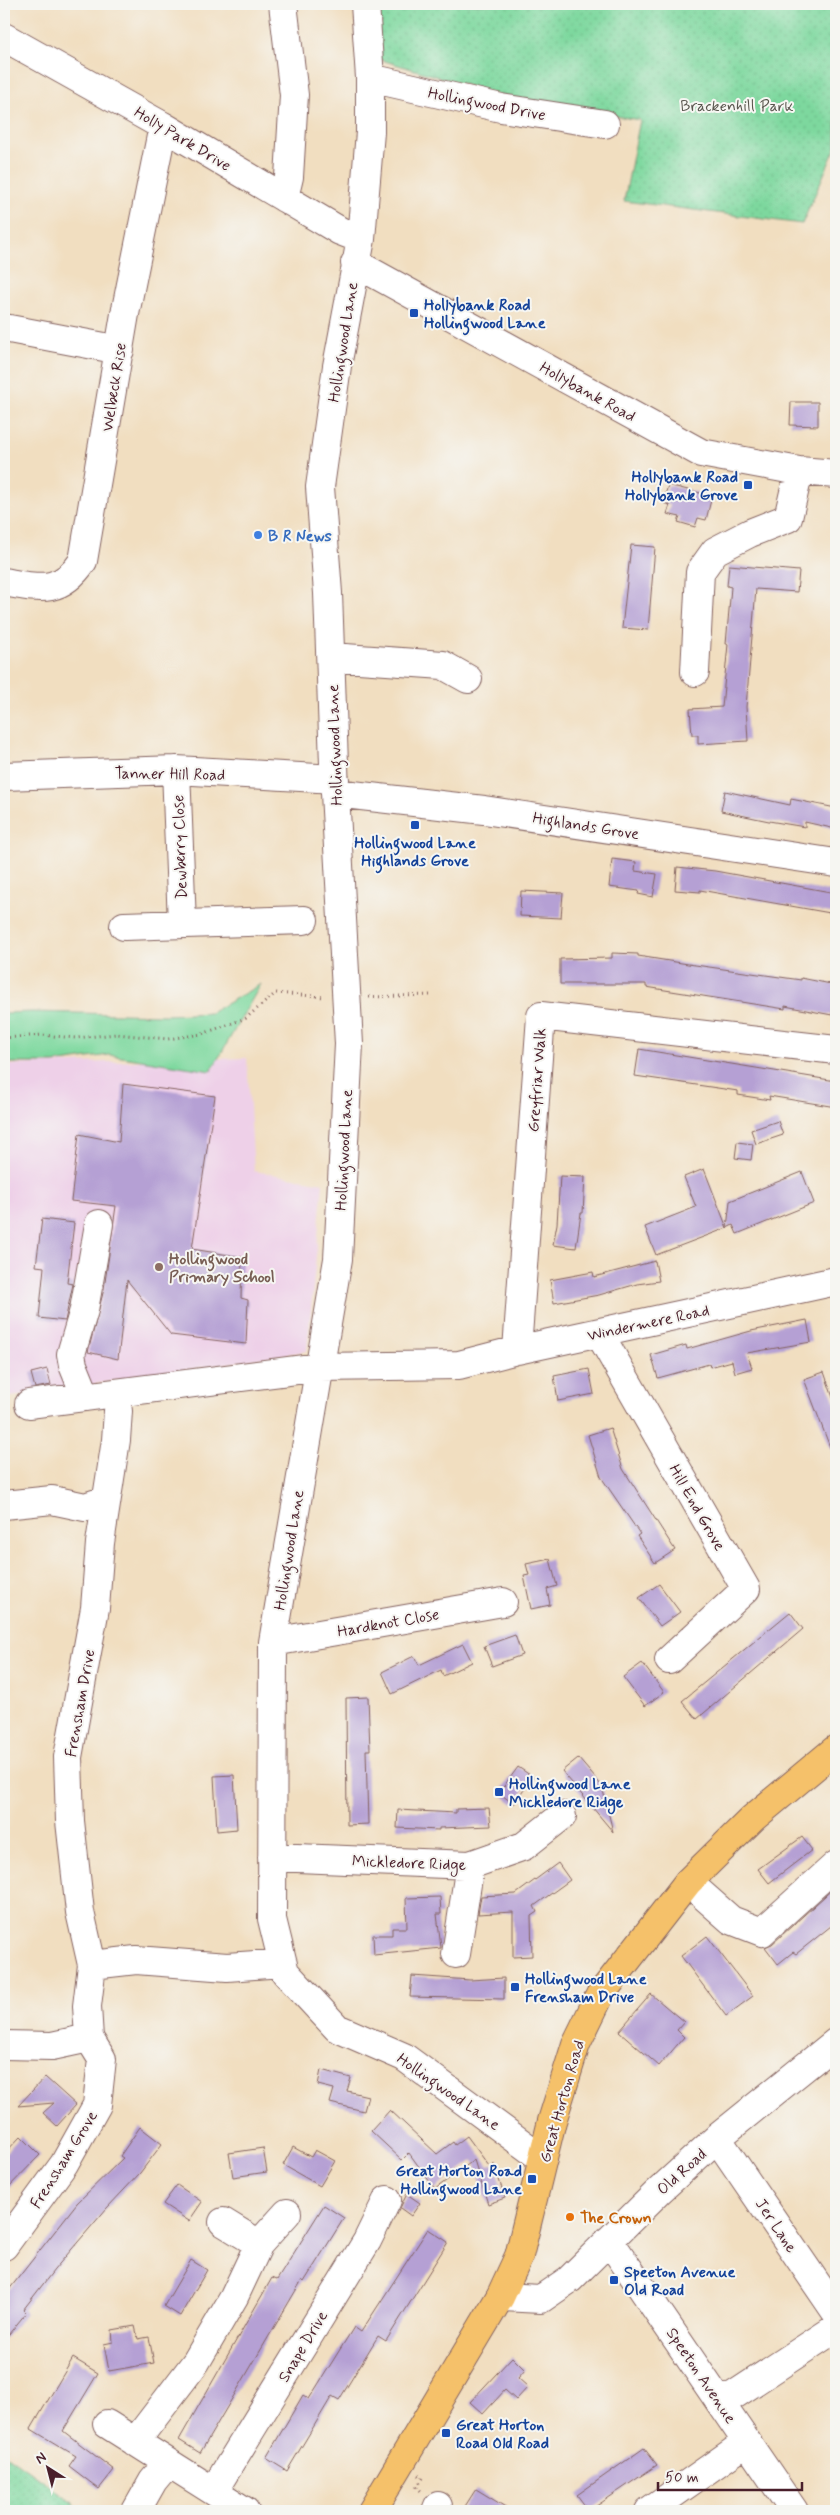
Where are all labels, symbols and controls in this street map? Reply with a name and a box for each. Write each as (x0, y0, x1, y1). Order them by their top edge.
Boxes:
street label: Hollingwood Drive (426, 83, 547, 127)
park label: Brackenhill Park (680, 96, 794, 117)
street label: Holly Park Drive (130, 102, 235, 177)
street label: Hollingwood Lane (324, 280, 364, 404)
place label: Hollybank Road Hollingwood Lane (424, 295, 546, 336)
marker: Hollybank Road Hollingwood Lane (408, 307, 420, 319)
street label: Welbeck Rise (97, 341, 132, 433)
street label: Hollybank Road (536, 357, 639, 427)
place label: Hollybank Road Hollybank Grove (625, 467, 738, 506)
marker: Hollybank Road Hollybank Grove (742, 479, 754, 491)
place label: B R News (268, 526, 332, 547)
marker: B R News (252, 529, 264, 541)
street label: Hollingwood Lane (323, 684, 349, 806)
street label: Tanner Hill Road (115, 763, 225, 786)
street label: Dewberry Close (168, 794, 193, 900)
street label: Highlands Grove (531, 808, 641, 846)
marker: Hollingwood Lane Highlands Grove (409, 819, 421, 831)
place label: Hollingwood Lane Highlands Grove (354, 833, 476, 874)
street label: Greyfriar Walk (523, 1027, 552, 1133)
street label: Hollingwood Lane (331, 1089, 359, 1211)
place label: Hollingwood Primary School (169, 1249, 275, 1288)
marker: Hollingwood Primary School (153, 1261, 165, 1273)
street label: Windermere Road (585, 1300, 711, 1347)
street label: Hill End Grove (664, 1461, 730, 1555)
street label: Hollingwood Lane (270, 1488, 310, 1612)
street label: Hardknot Close (336, 1604, 441, 1643)
street label: Frensham Drive (61, 1648, 100, 1759)
place label: Hollingwood Lane Mickledore Ridge (509, 1774, 631, 1815)
marker: Hollingwood Lane Mickledore Ridge (493, 1786, 505, 1798)
street label: Mickledore Ridge (351, 1851, 467, 1877)
place label: Hollingwood Lane Frensham Drive (525, 1969, 647, 2008)
marker: Hollingwood Lane Frensham Drive (509, 1981, 521, 1993)
street label: Great Horton Road (535, 2038, 590, 2165)
street label: Hollingwood Lane (392, 2049, 504, 2137)
street label: Frensham Grove (26, 2107, 103, 2213)
street label: Old Road (653, 2144, 711, 2200)
place label: Great Horton Road Hollingwood Lane (396, 2161, 522, 2202)
marker: Great Horton Road Hollingwood Lane (526, 2173, 538, 2185)
street label: Jer Lane (750, 2195, 802, 2257)
place label: The Crown (580, 2208, 652, 2229)
marker: The Crown (564, 2211, 576, 2223)
place label: Speeton Avenue Old Road (624, 2262, 735, 2301)
marker: Speeton Avenue Old Road (608, 2274, 620, 2286)
street label: Snape Drive (274, 2307, 333, 2386)
street label: Speeton Avenue (661, 2324, 741, 2428)
place label: Great Horton Road Old Road (456, 2415, 549, 2454)
marker: Great Horton Road Old Road (440, 2427, 452, 2439)
north arrow (22, 2442, 72, 2492)
text: N (32, 2448, 50, 2468)
scale bar (658, 2460, 801, 2492)
text: 50 m (665, 2468, 699, 2488)

